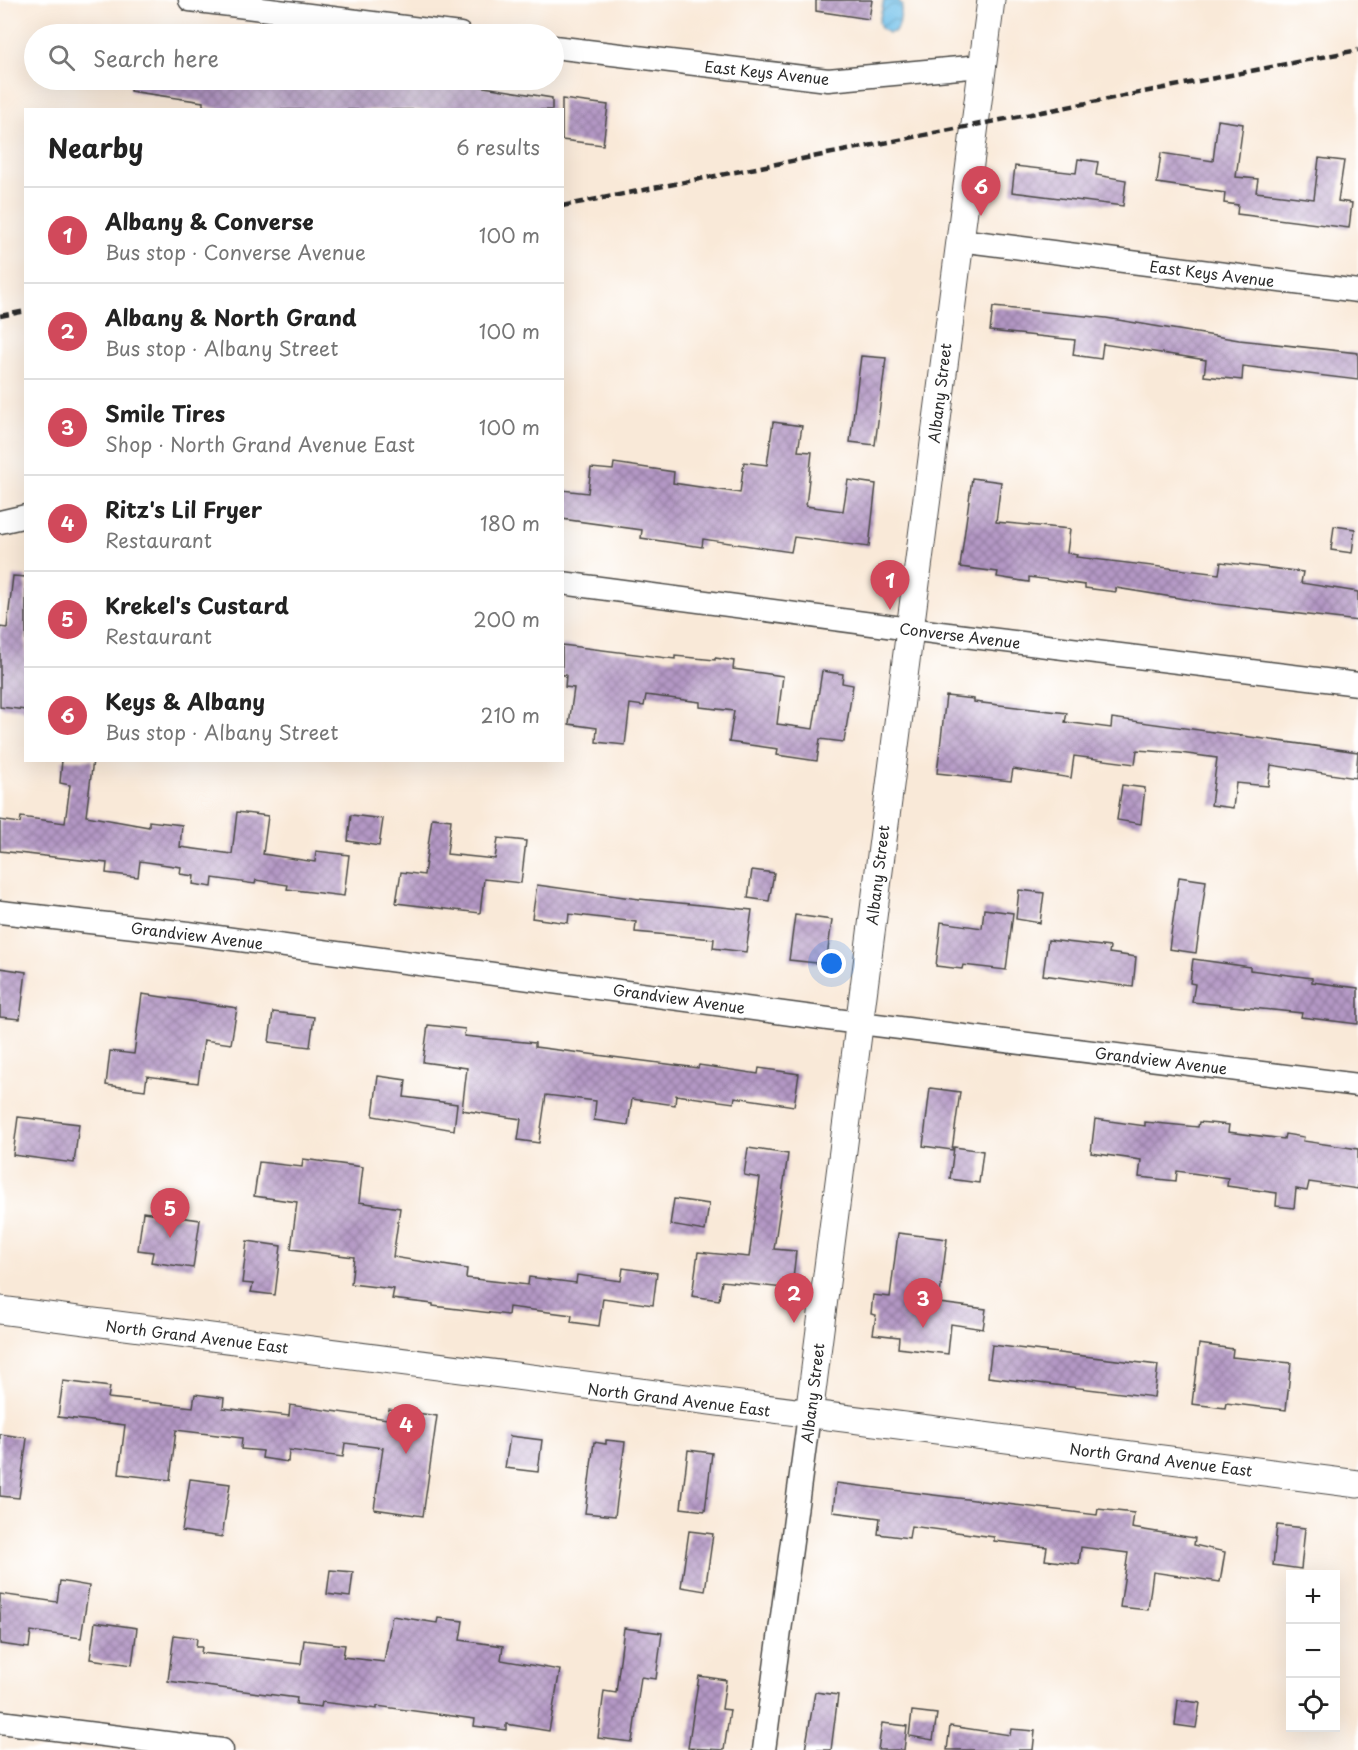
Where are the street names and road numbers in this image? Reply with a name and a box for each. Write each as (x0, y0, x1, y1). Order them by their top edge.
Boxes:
street label: East Keys Avenue (703, 54, 831, 90)
street label: East Keys Avenue (1148, 254, 1276, 292)
street label: Albany Street (921, 342, 957, 444)
street label: Converse Avenue (898, 616, 1022, 654)
street label: Albany Street (859, 824, 895, 926)
street label: Grandview Avenue (130, 915, 264, 955)
street label: Grandview Avenue (612, 977, 746, 1019)
street label: Grandview Avenue (1094, 1040, 1228, 1080)
street label: North Grand Avenue East (104, 1313, 290, 1359)
street label: Albany Street (794, 1342, 830, 1444)
street label: North Grand Avenue East (586, 1376, 772, 1422)
street label: North Grand Avenue East (1068, 1436, 1254, 1482)

